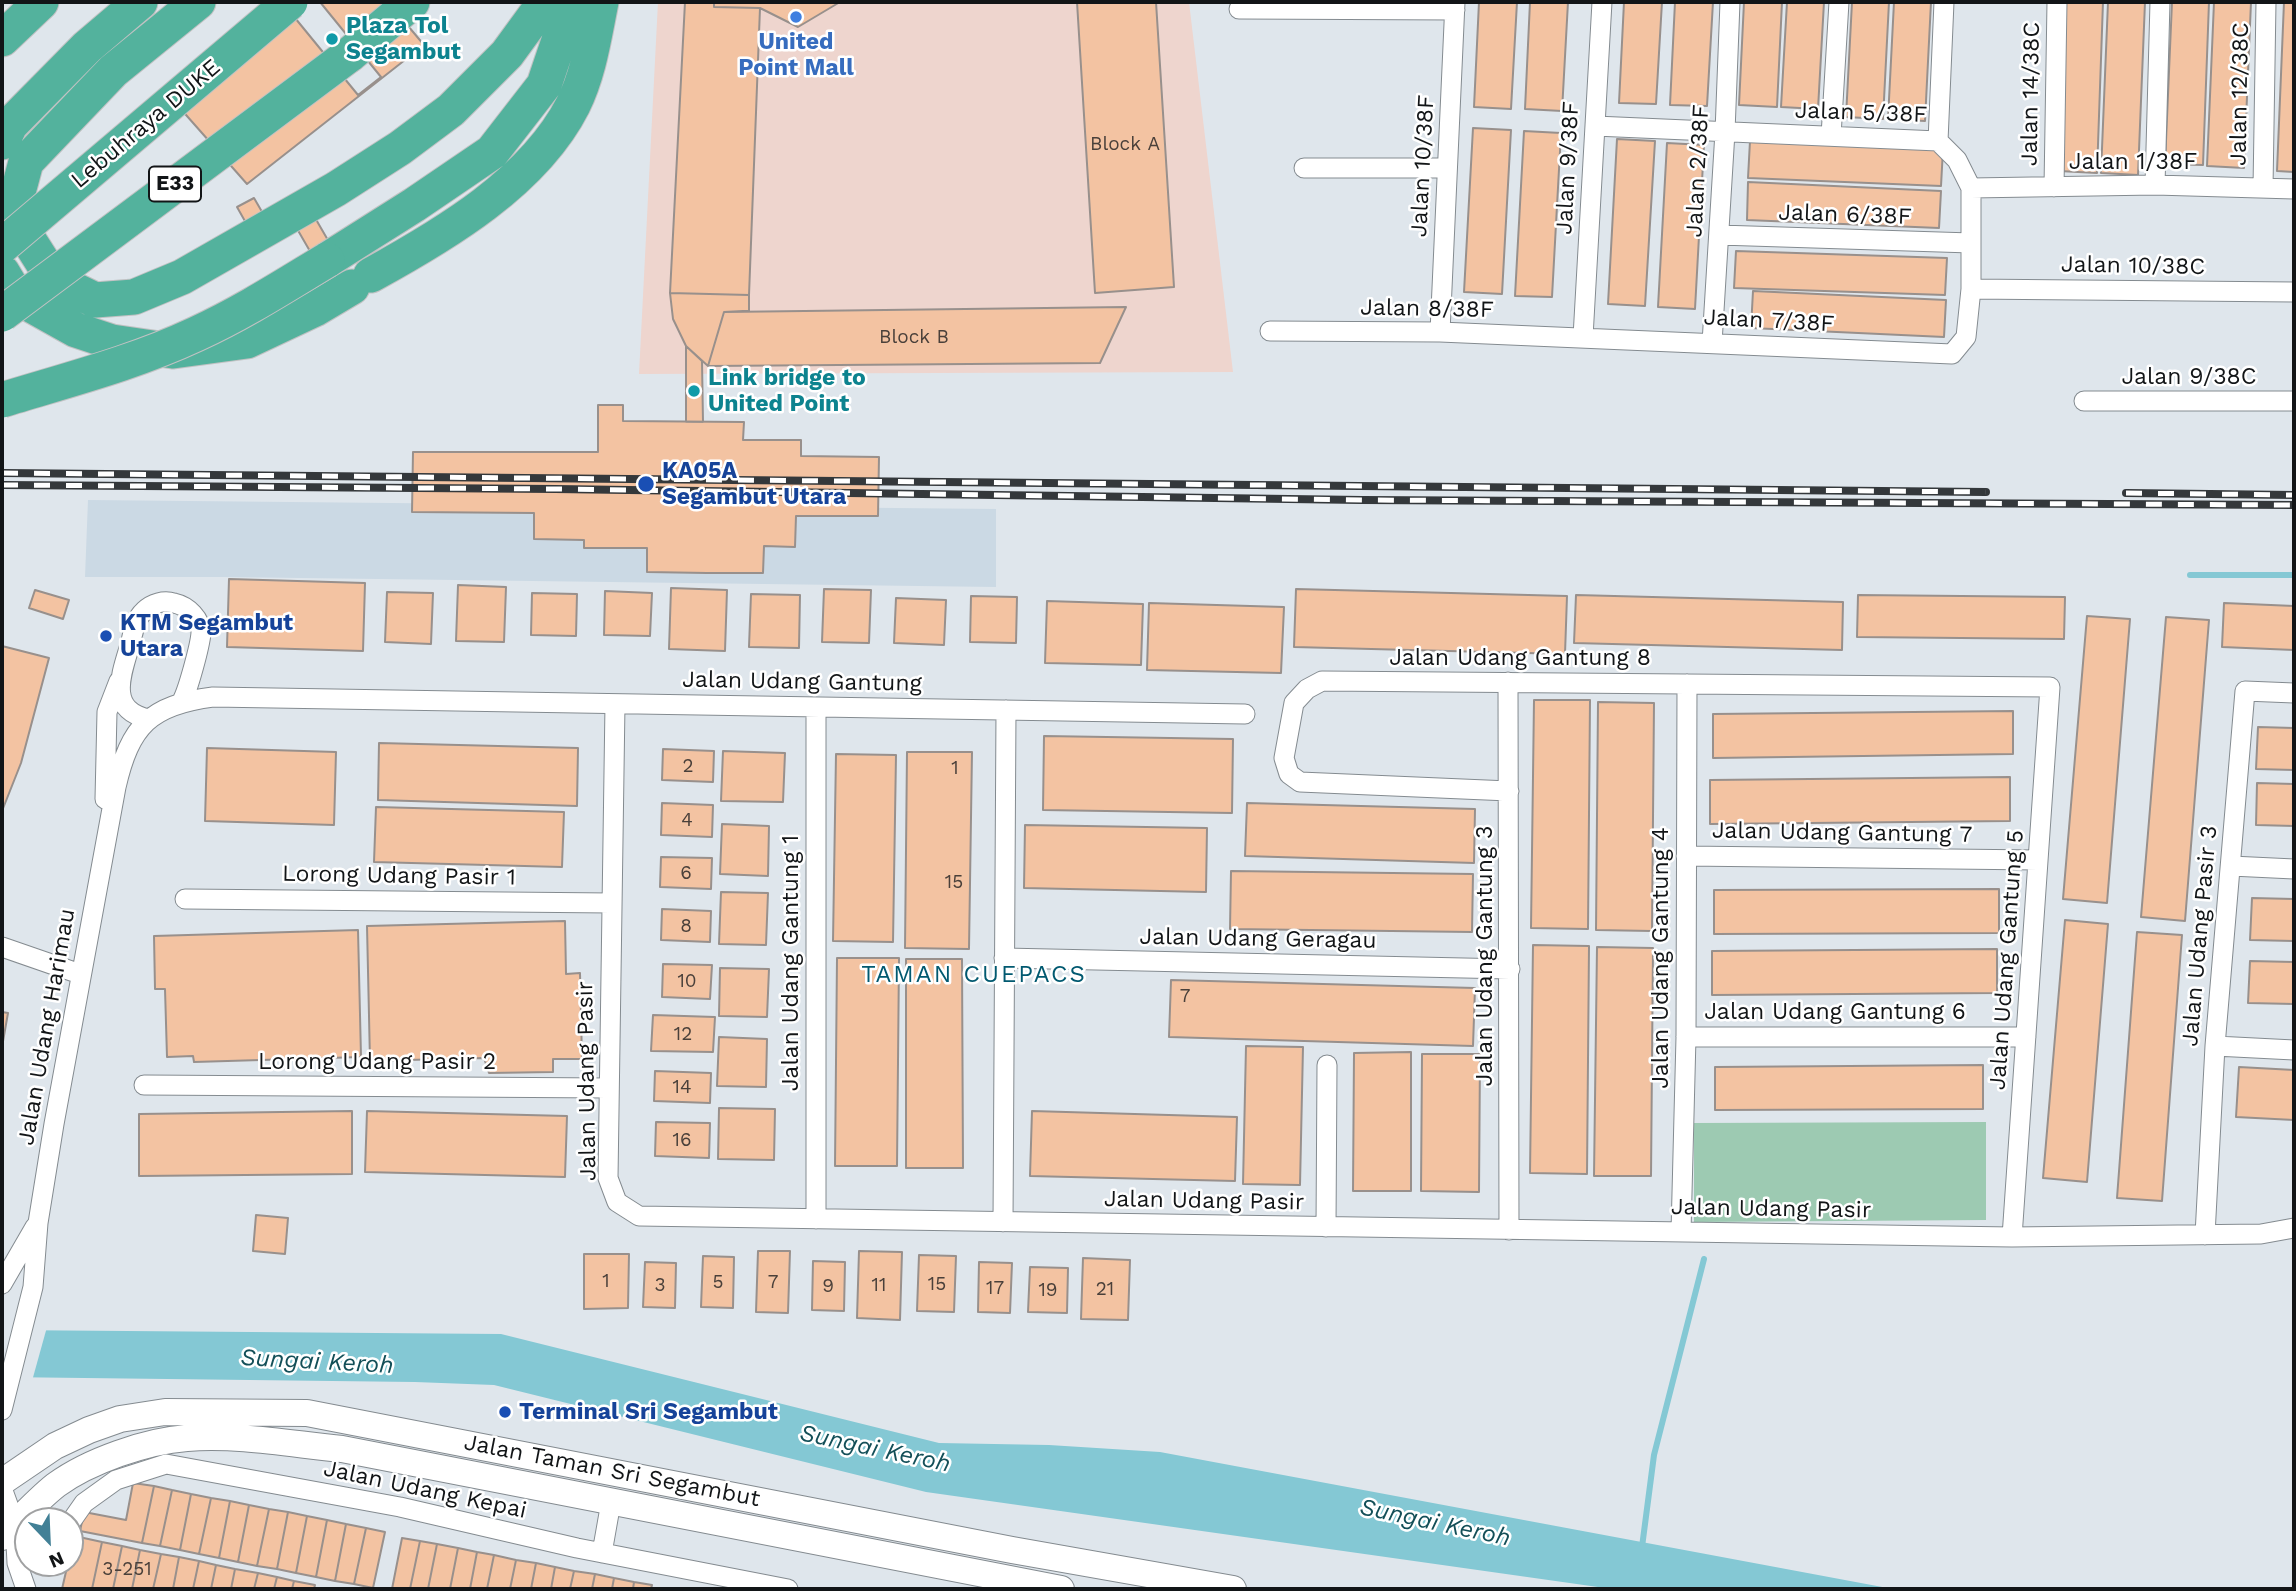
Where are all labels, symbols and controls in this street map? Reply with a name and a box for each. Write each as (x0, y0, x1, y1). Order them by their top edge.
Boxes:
marker: United Point Mall (788, 9, 804, 25)
place label: Plaza Tol Segambut (346, 12, 461, 66)
street label: Jalan 14/38C (2016, 22, 2046, 166)
street label: Jalan 12/38C (2225, 22, 2255, 166)
place label: United Point Mall (738, 28, 854, 82)
marker: Plaza Tol Segambut (324, 31, 340, 47)
street label: Lebuhraya DUKE (66, 54, 226, 194)
street label: Jalan 10/38F (1405, 94, 1441, 238)
street label: Jalan 5/38F (1794, 97, 1928, 129)
street label: Jalan 9/38F (1551, 101, 1585, 235)
street label: Jalan 2/38F (1681, 104, 1715, 238)
house number: Block A (1090, 133, 1160, 155)
street label: Jalan 1/38F (2069, 148, 2197, 176)
road number: E33 (149, 166, 201, 202)
street label: Jalan 6/38F (1778, 199, 1912, 231)
street label: Jalan 10/38C (2061, 251, 2205, 281)
street label: Jalan 8/38F (1360, 294, 1494, 324)
street label: Jalan 7/38F (1703, 304, 1835, 338)
house number: Block B (879, 326, 949, 348)
street label: Jalan 9/38C (2121, 363, 2257, 391)
place label: Link bridge to United Point (708, 364, 866, 418)
marker: Link bridge to United Point (686, 383, 702, 399)
place label: KA05A Segambut Utara (662, 457, 846, 511)
marker: KA05A Segambut Utara (636, 474, 656, 494)
place label: KTM Segambut Utara (120, 609, 293, 663)
marker: KTM Segambut Utara (98, 628, 114, 644)
street label: Jalan Udang Gantung 8 (1389, 644, 1651, 672)
street label: Jalan Udang Gantung (682, 666, 922, 698)
house number: 2 (682, 755, 694, 777)
house number: 1 (951, 757, 959, 779)
house number: 4 (681, 809, 693, 831)
street label: Jalan Udang Gantung 7 (1712, 817, 1972, 849)
street label: Jalan Udang Pasir 3 (2177, 824, 2223, 1048)
street label: Jalan Udang Gantung 3 (1471, 826, 1499, 1086)
street label: Jalan Udang Gantung 4 (1647, 827, 1675, 1089)
street label: Jalan Udang Gantung 5 (1984, 829, 2030, 1091)
street label: Jalan Udang Gantung 1 (777, 835, 805, 1091)
street label: Lorong Udang Pasir 1 (282, 860, 516, 892)
house number: 6 (680, 862, 692, 884)
house number: 15 (945, 871, 963, 893)
street label: Jalan Udang Harimau (13, 906, 81, 1148)
house number: 8 (680, 915, 692, 937)
street label: Jalan Udang Geragau (1139, 923, 1377, 955)
district label: TAMAN CUEPACS (863, 961, 1085, 989)
house number: 10 (677, 970, 697, 992)
street label: Jalan Udang Pasir (571, 981, 603, 1181)
house number: 7 (1180, 985, 1190, 1007)
street label: Jalan Udang Gantung 6 (1704, 998, 1966, 1026)
house number: 12 (674, 1023, 692, 1045)
street label: Lorong Udang Pasir 2 (258, 1048, 496, 1076)
house number: 14 (672, 1076, 692, 1098)
house number: 16 (673, 1129, 691, 1151)
street label: Jalan Udang Pasir (1104, 1185, 1304, 1217)
street label: Jalan Udang Pasir (1671, 1193, 1871, 1225)
house number: 1 (602, 1270, 610, 1292)
house number: 5 (712, 1271, 724, 1293)
house number: 7 (768, 1271, 778, 1293)
house number: 15 (928, 1273, 946, 1295)
house number: 3 (654, 1274, 666, 1296)
house number: 11 (872, 1274, 886, 1296)
house number: 9 (822, 1275, 834, 1297)
house number: 17 (986, 1277, 1004, 1299)
house number: 21 (1096, 1278, 1114, 1300)
house number: 19 (1038, 1279, 1058, 1301)
water label: Sungai Keroh (240, 1344, 394, 1380)
place label: Terminal Sri Segambut (519, 1398, 778, 1426)
marker: Terminal Sri Segambut (497, 1404, 513, 1420)
water label: Sungai Keroh (797, 1419, 953, 1479)
street label: Jalan Taman Sri Segambut (462, 1429, 762, 1513)
street label: Jalan Udang Kepai (321, 1455, 529, 1525)
water label: Sungai Keroh (1357, 1493, 1513, 1553)
north arrow (14, 1507, 84, 1577)
text: N (46, 1547, 68, 1573)
house number: 3-251 (102, 1558, 152, 1580)

